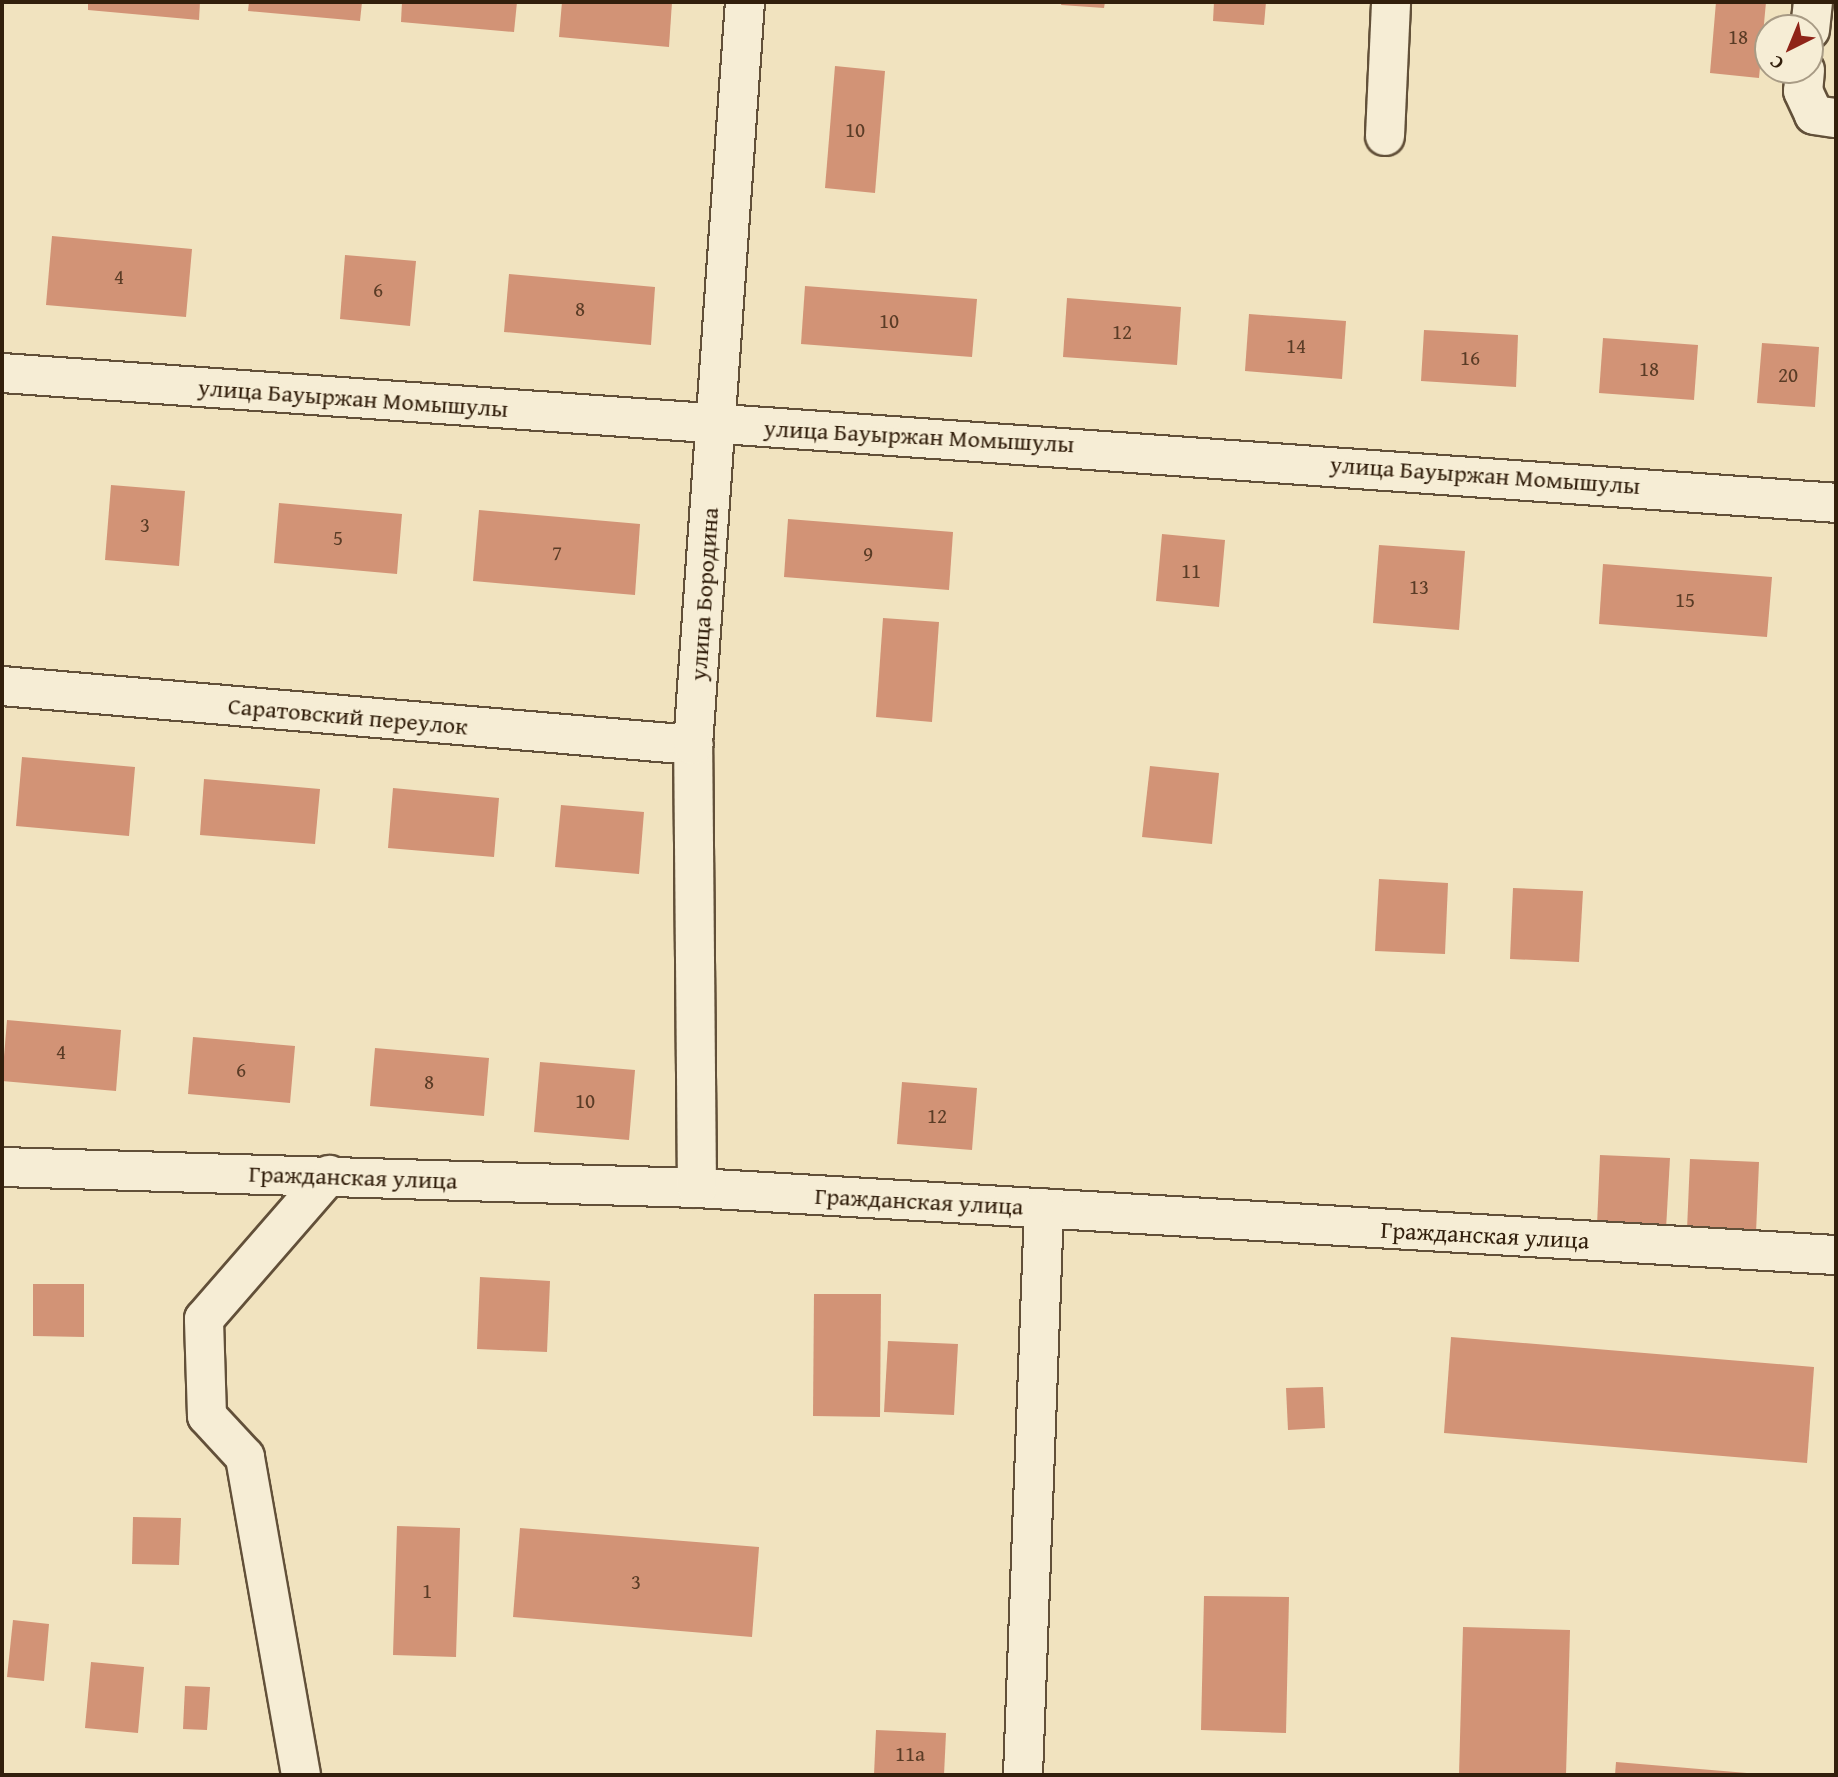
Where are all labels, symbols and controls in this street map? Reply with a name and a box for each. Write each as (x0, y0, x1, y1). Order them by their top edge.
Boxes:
north arrow (1754, 14, 1824, 84)
house number: 18 (1728, 24, 1748, 50)
text: С (1763, 49, 1790, 77)
house number: 10 (845, 117, 865, 143)
house number: 4 (114, 264, 124, 290)
house number: 6 (373, 277, 383, 303)
house number: 8 (575, 296, 585, 322)
house number: 10 (879, 308, 899, 334)
house number: 12 (1112, 319, 1132, 345)
house number: 14 (1286, 333, 1306, 359)
house number: 16 (1460, 345, 1480, 371)
house number: 18 (1639, 356, 1659, 382)
house number: 20 (1778, 362, 1798, 388)
street label: улица Бауыржан Момышулы (197, 373, 509, 423)
street label: улица Бауыржан Момышулы (763, 413, 1075, 459)
street label: улица Бауыржан Момышулы (1329, 450, 1641, 500)
street label: улица Бородина (684, 506, 724, 682)
house number: 3 (140, 512, 150, 538)
house number: 5 (333, 525, 343, 551)
house number: 7 (552, 540, 562, 566)
house number: 9 (863, 541, 873, 567)
house number: 11 (1181, 558, 1201, 584)
house number: 13 (1409, 574, 1429, 600)
house number: 15 (1675, 587, 1695, 613)
street label: Саратовский переулок (227, 691, 469, 741)
house number: 4 (56, 1039, 66, 1065)
house number: 6 (236, 1057, 246, 1083)
house number: 8 (424, 1069, 434, 1095)
house number: 10 (575, 1088, 595, 1114)
house number: 12 (927, 1103, 947, 1129)
street label: Гражданская улица (248, 1159, 458, 1195)
street label: Гражданская улица (814, 1181, 1024, 1221)
street label: Гражданская улица (1380, 1215, 1590, 1255)
house number: 3 (631, 1569, 641, 1595)
house number: 1 (422, 1578, 432, 1604)
house number: 11а (895, 1741, 925, 1767)

